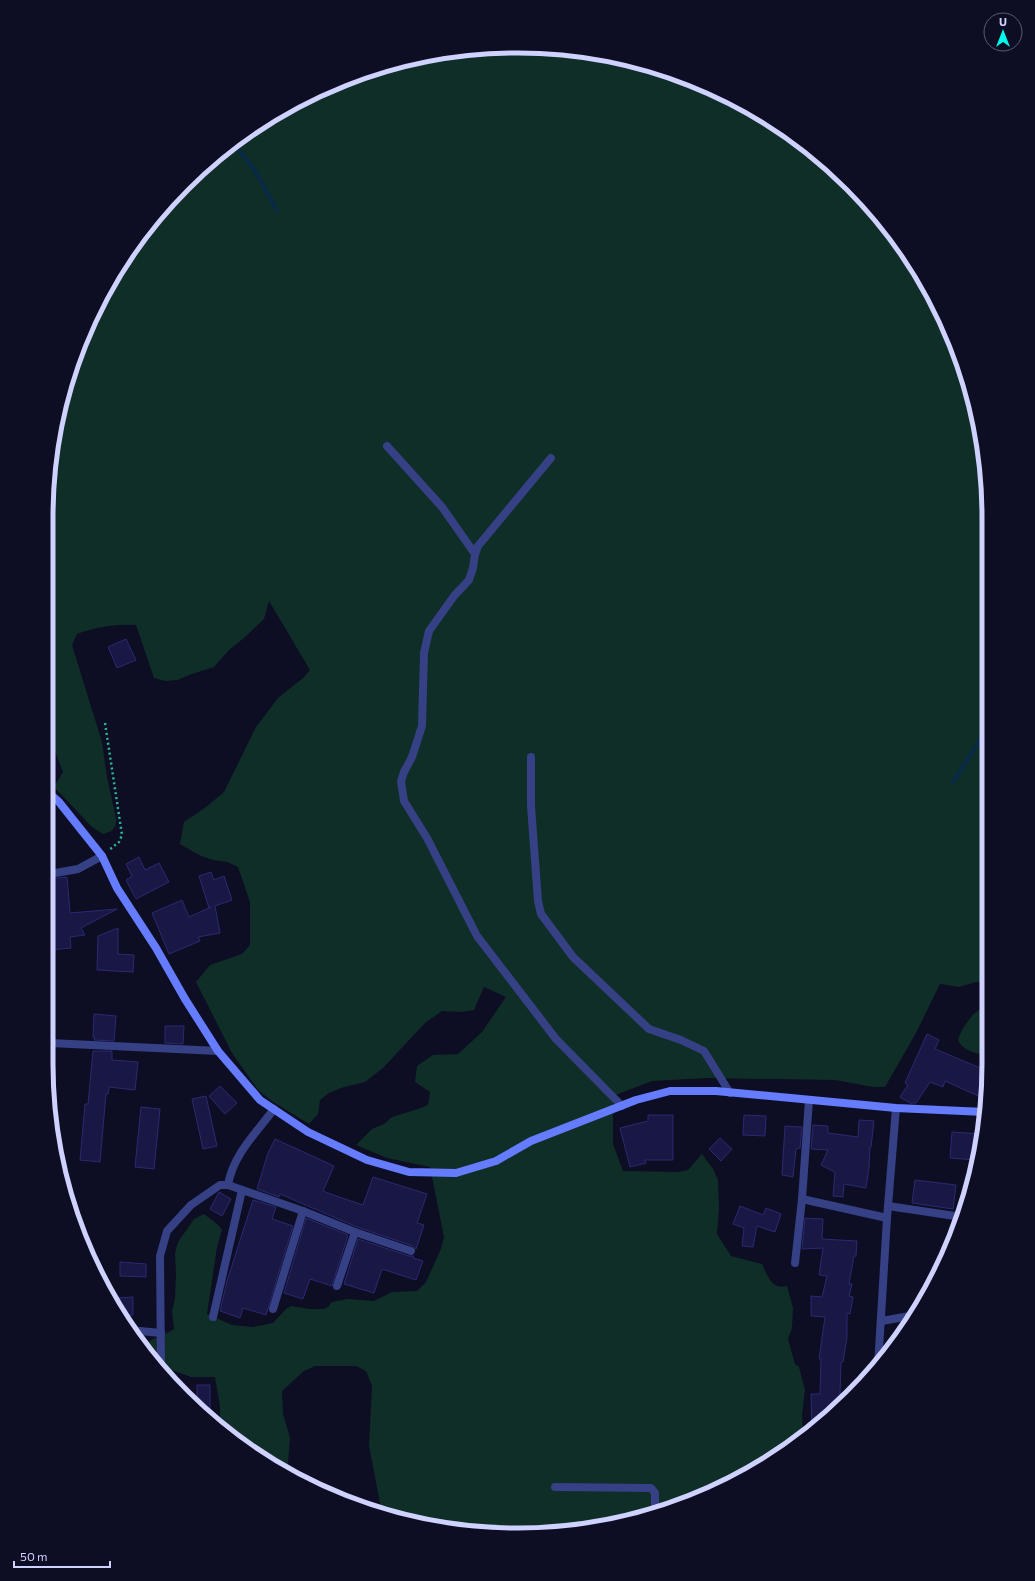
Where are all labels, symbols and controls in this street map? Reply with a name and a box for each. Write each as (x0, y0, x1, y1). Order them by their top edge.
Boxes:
north arrow (983, 12, 1023, 52)
text: U (999, 15, 1007, 28)
scale bar (14, 1543, 110, 1569)
text: 50 m (20, 1549, 48, 1563)

